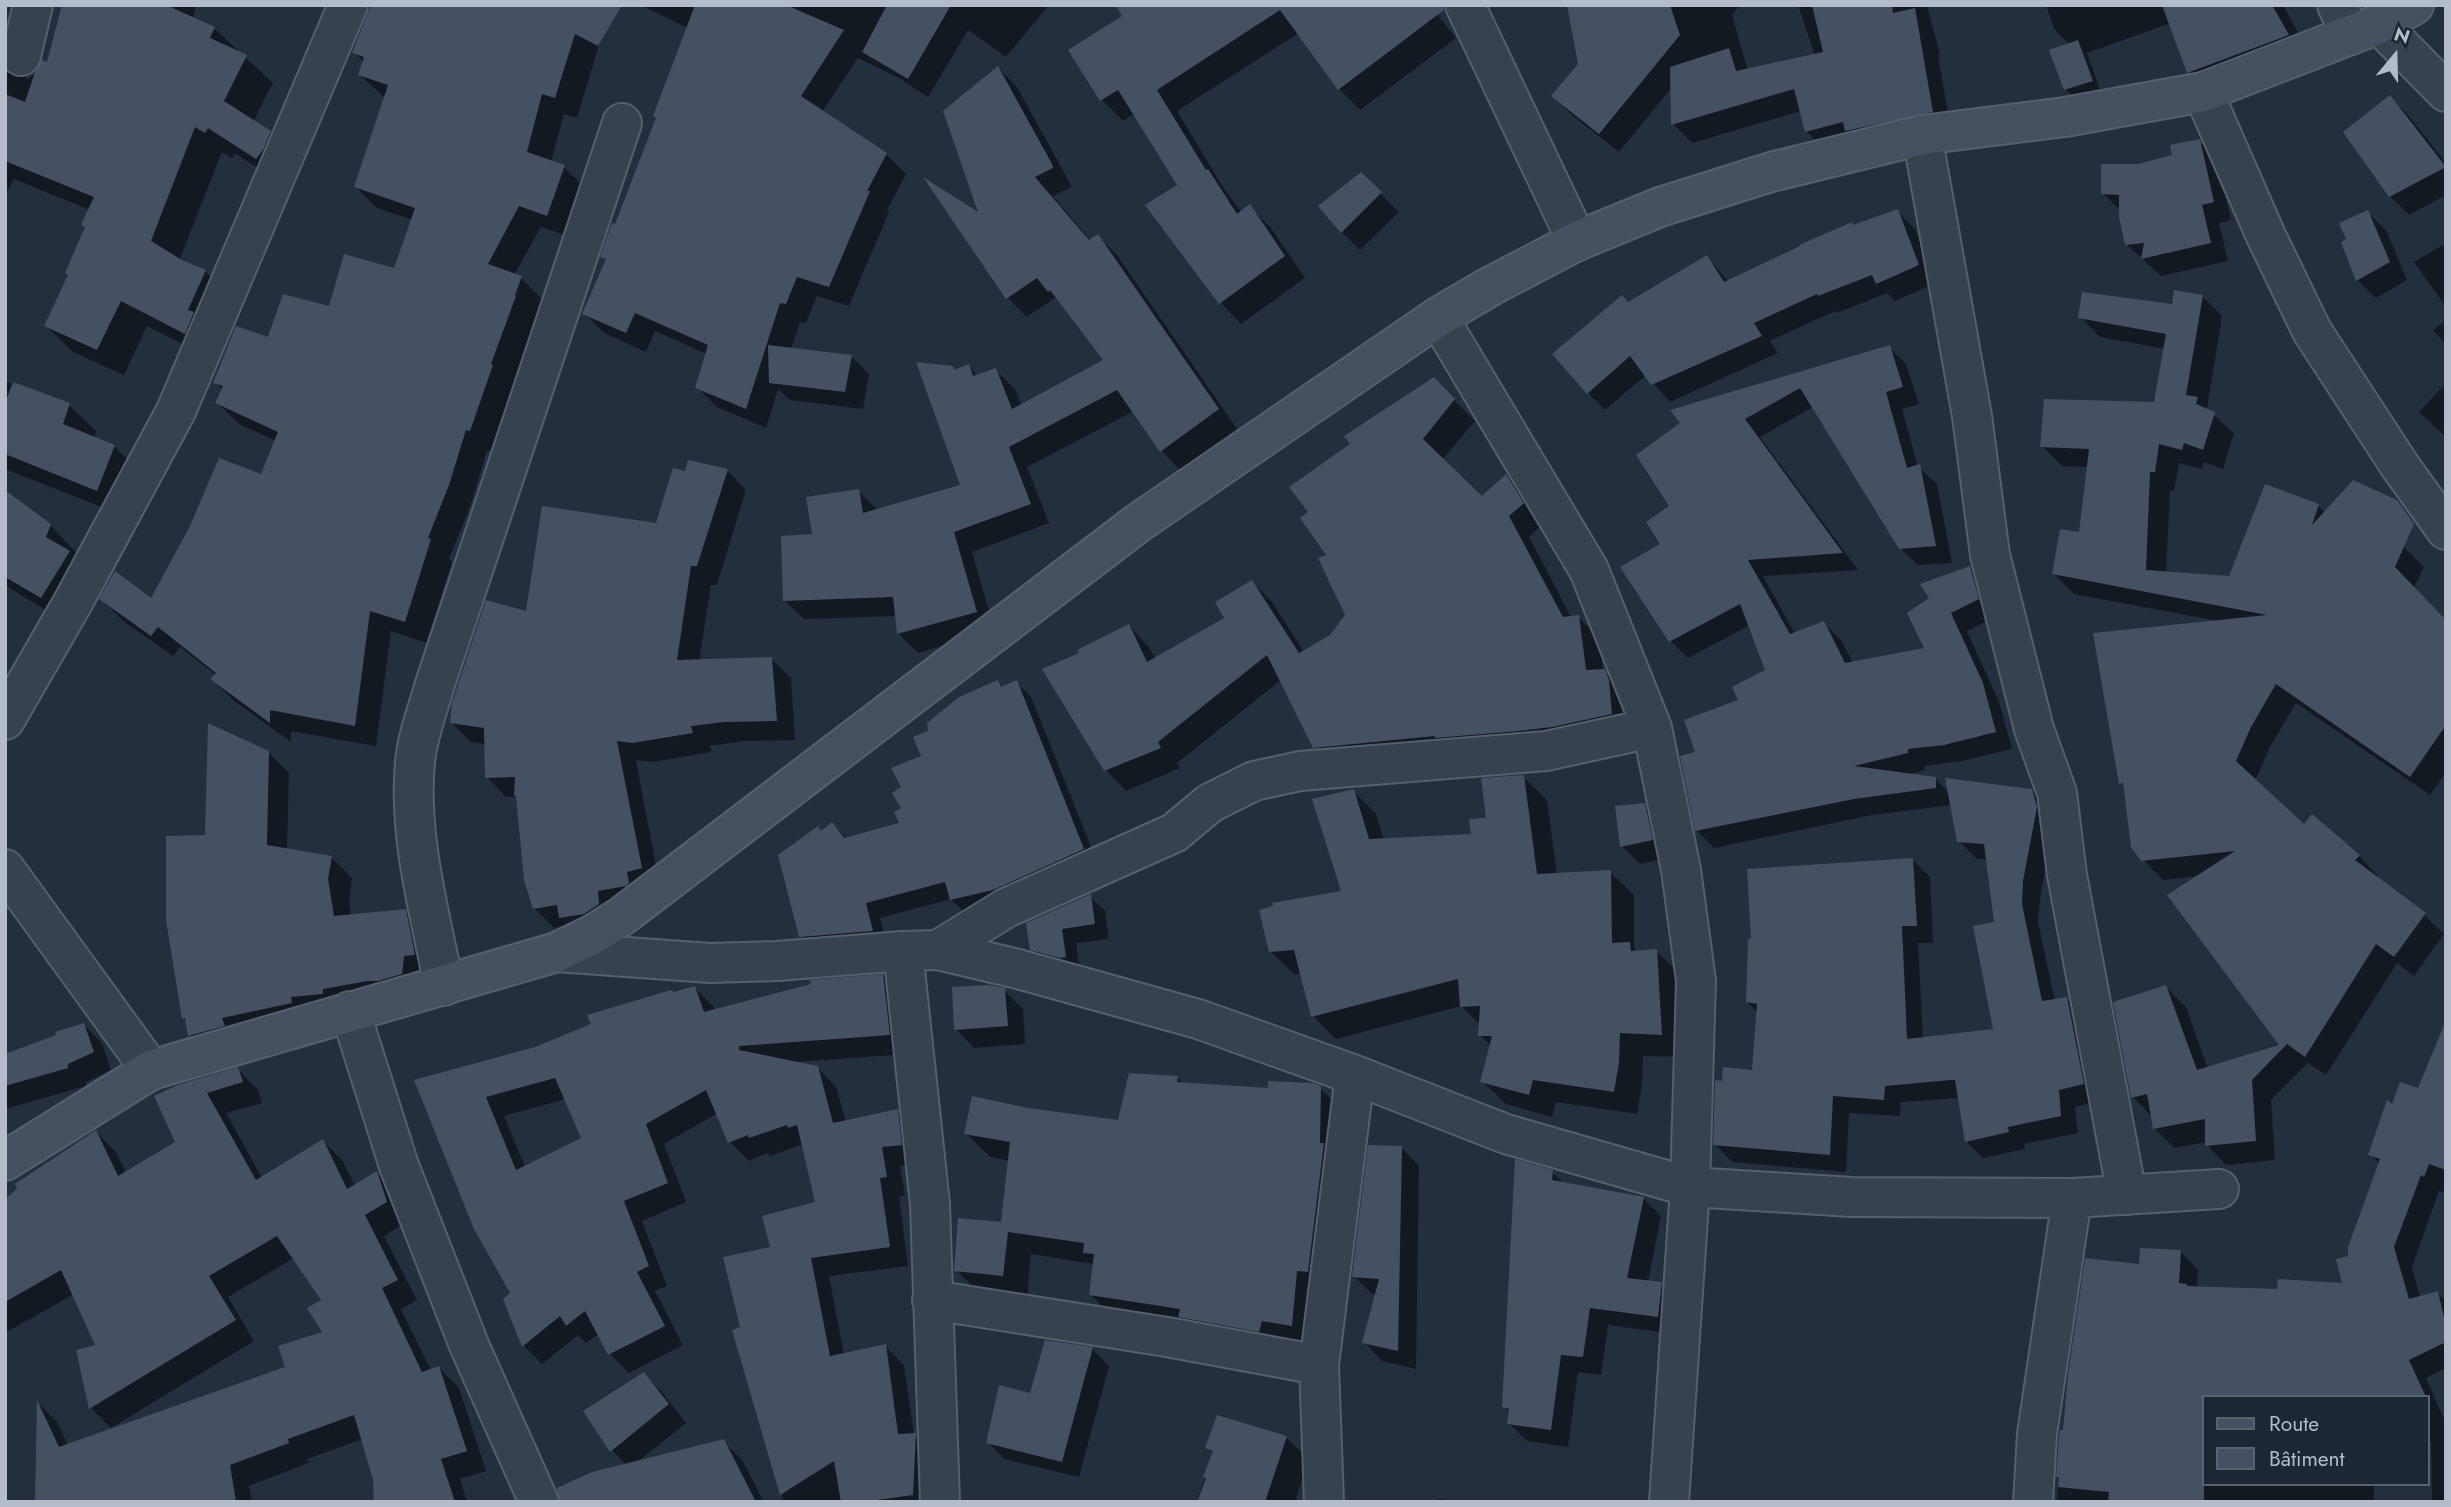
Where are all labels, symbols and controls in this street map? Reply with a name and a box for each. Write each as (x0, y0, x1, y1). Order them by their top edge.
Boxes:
text: N (2390, 20, 2414, 51)
north arrow (2360, 21, 2430, 91)
legend (2202, 1395, 2430, 1486)
text: Route (2269, 1409, 2319, 1439)
text: Bâtiment (2269, 1444, 2345, 1474)

